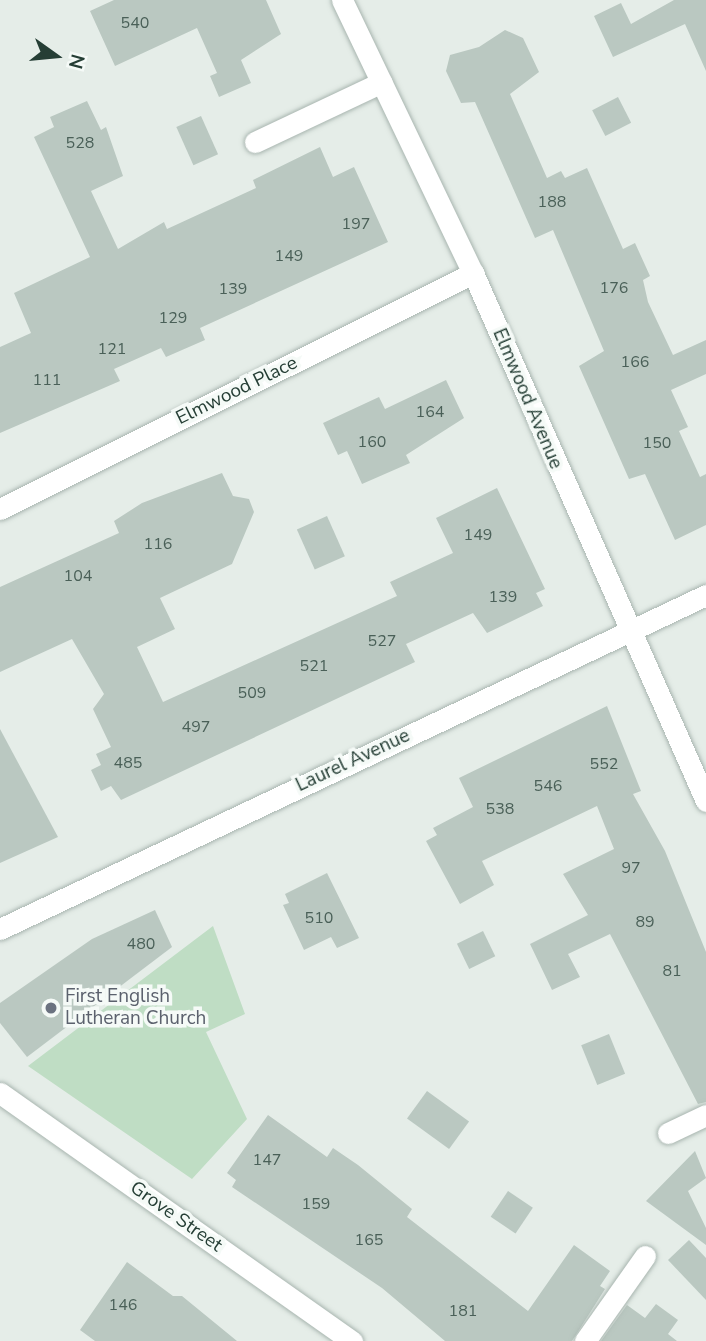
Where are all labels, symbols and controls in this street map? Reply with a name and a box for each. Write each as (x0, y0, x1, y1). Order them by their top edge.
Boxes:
house number: 540 (121, 13, 149, 33)
north arrow (21, 21, 91, 91)
text: N (62, 51, 91, 72)
house number: 528 (66, 133, 94, 153)
house number: 188 (538, 192, 566, 212)
house number: 197 (342, 214, 370, 234)
house number: 149 (275, 246, 303, 266)
house number: 176 (600, 278, 628, 298)
house number: 139 (219, 279, 247, 299)
house number: 129 (159, 308, 187, 328)
street label: Elmwood Avenue (487, 325, 567, 473)
house number: 121 (98, 339, 126, 359)
street label: Elmwood Place (173, 352, 301, 430)
house number: 166 (621, 352, 649, 372)
house number: 111 (33, 370, 61, 390)
house number: 164 (416, 402, 444, 422)
house number: 160 (358, 432, 386, 452)
house number: 150 (643, 433, 671, 453)
house number: 149 (464, 525, 492, 545)
house number: 116 (144, 534, 172, 554)
house number: 104 (64, 566, 92, 586)
house number: 139 (489, 587, 517, 607)
house number: 527 (368, 631, 396, 651)
house number: 521 (300, 656, 328, 676)
house number: 509 (238, 683, 266, 703)
house number: 497 (182, 717, 210, 737)
street label: Laurel Avenue (292, 725, 414, 797)
house number: 485 (114, 753, 142, 773)
house number: 552 (590, 754, 618, 774)
house number: 546 (534, 776, 562, 796)
house number: 538 (486, 799, 514, 819)
house number: 97 (621, 858, 641, 878)
house number: 510 (305, 908, 333, 928)
house number: 89 (635, 912, 655, 932)
house number: 480 (127, 934, 155, 954)
house number: 81 (662, 961, 682, 981)
place label: First English Lutheran Church (65, 986, 206, 1030)
marker: First English Lutheran Church (43, 1000, 59, 1016)
house number: 147 (253, 1150, 281, 1170)
street label: Grove Street (125, 1177, 227, 1257)
house number: 159 (302, 1194, 330, 1214)
house number: 165 (355, 1230, 383, 1250)
house number: 146 (109, 1295, 137, 1315)
house number: 181 (449, 1301, 477, 1321)

